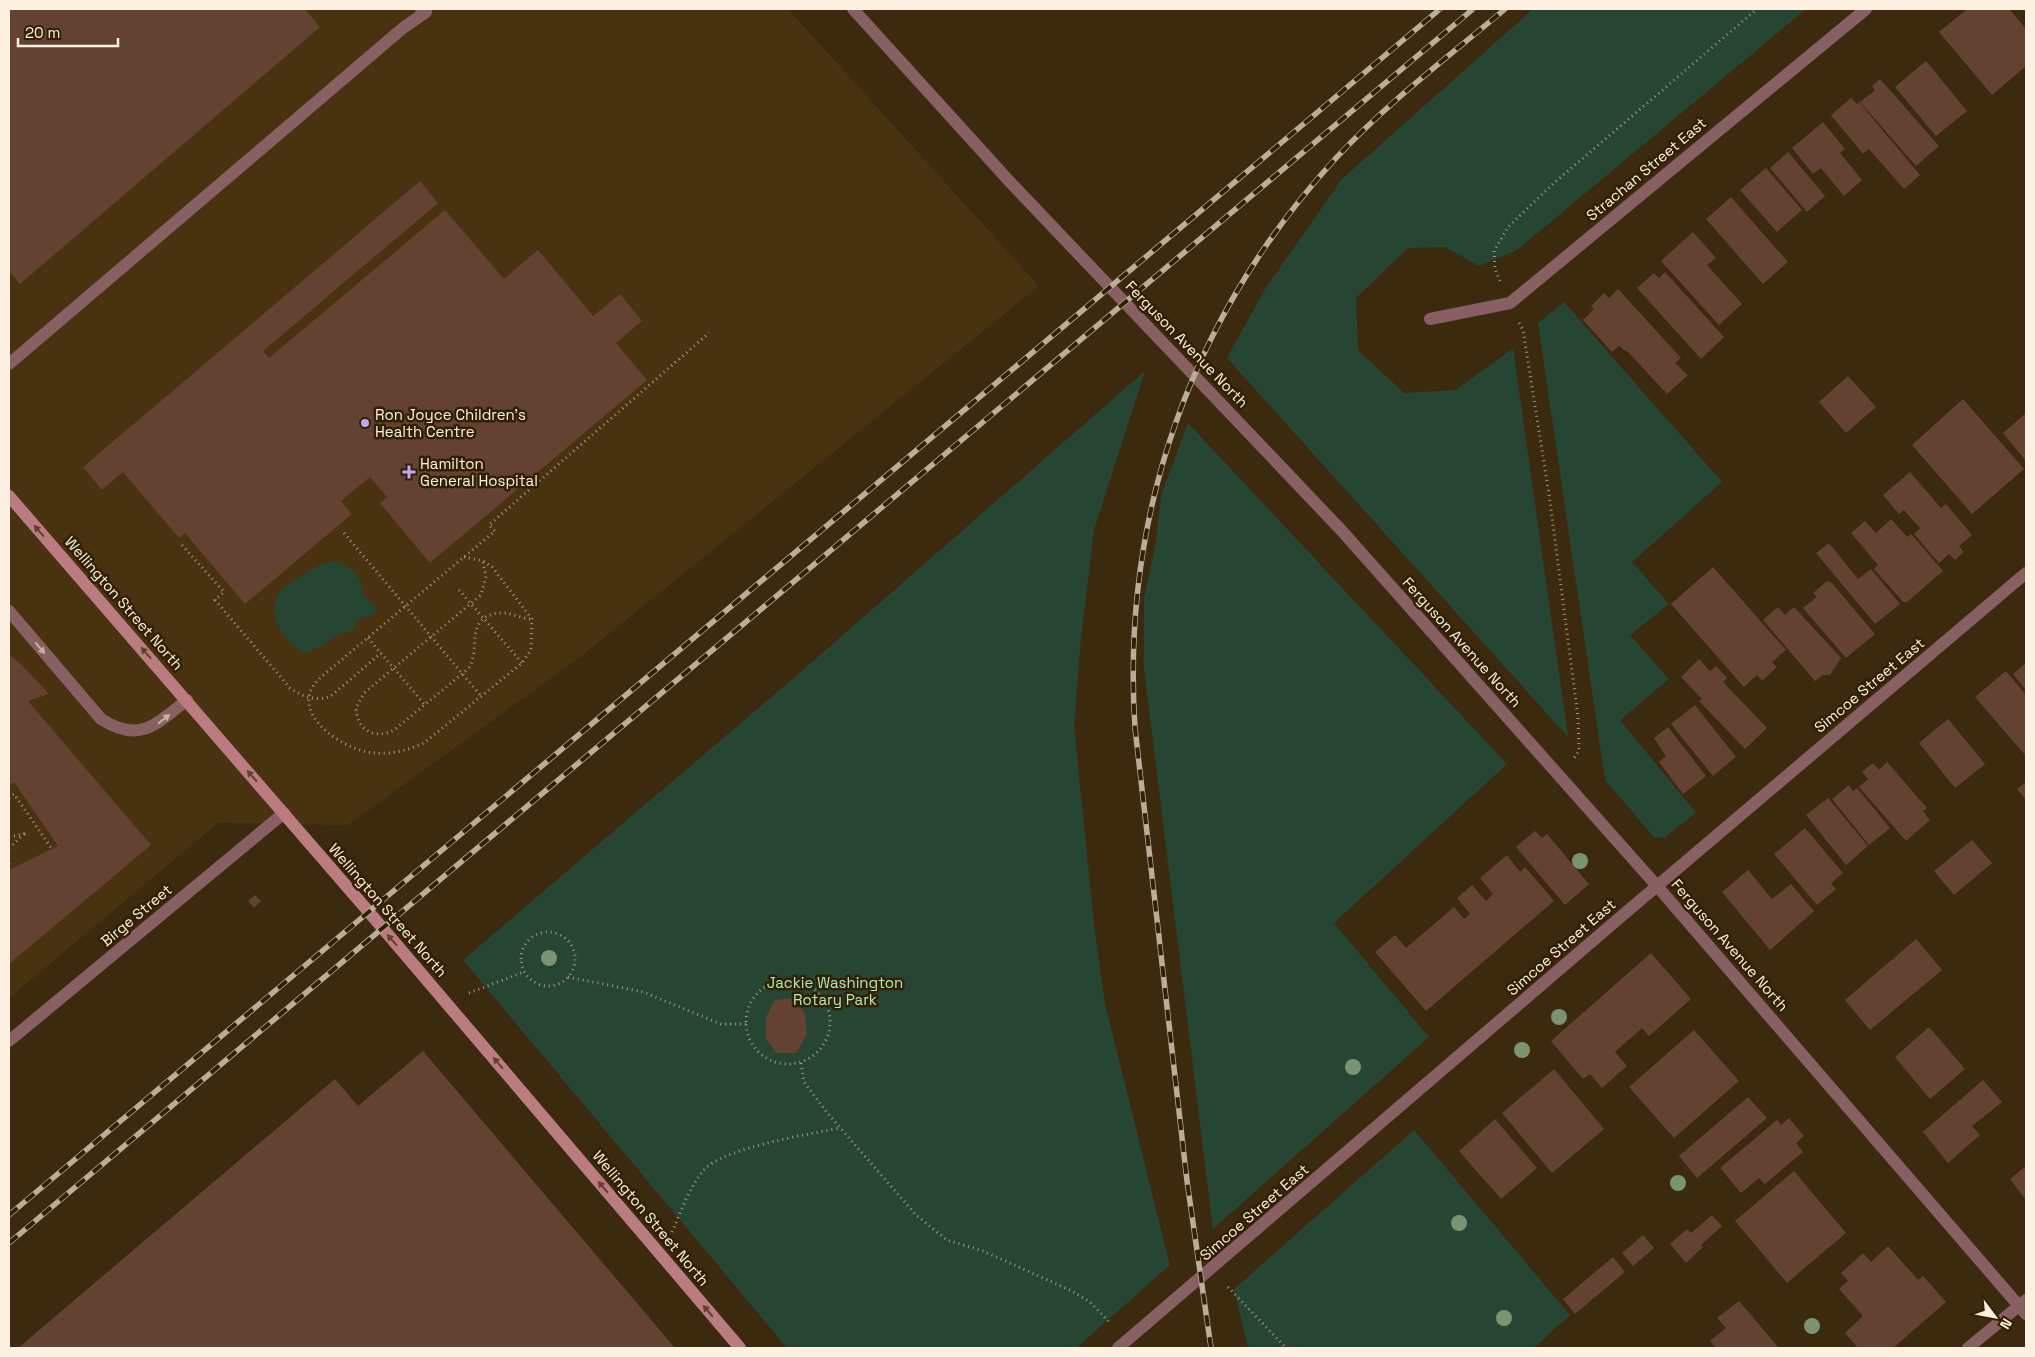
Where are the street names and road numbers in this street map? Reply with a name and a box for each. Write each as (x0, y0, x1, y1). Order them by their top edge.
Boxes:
street label: Strachan Street East (1582, 113, 1710, 225)
street label: Ferguson Avenue North (1121, 277, 1253, 411)
street label: Wellington Street North (61, 532, 187, 674)
street label: Ferguson Avenue North (1398, 573, 1526, 711)
street label: Simcoe Street East (1810, 633, 1928, 737)
street label: Wellington Street North (325, 839, 451, 981)
street label: Ferguson Avenue North (1667, 875, 1793, 1015)
street label: Birge Street (96, 880, 176, 950)
street label: Simcoe Street East (1503, 894, 1619, 999)
street label: Wellington Street North (589, 1146, 713, 1290)
street label: Simcoe Street East (1196, 1159, 1312, 1264)

